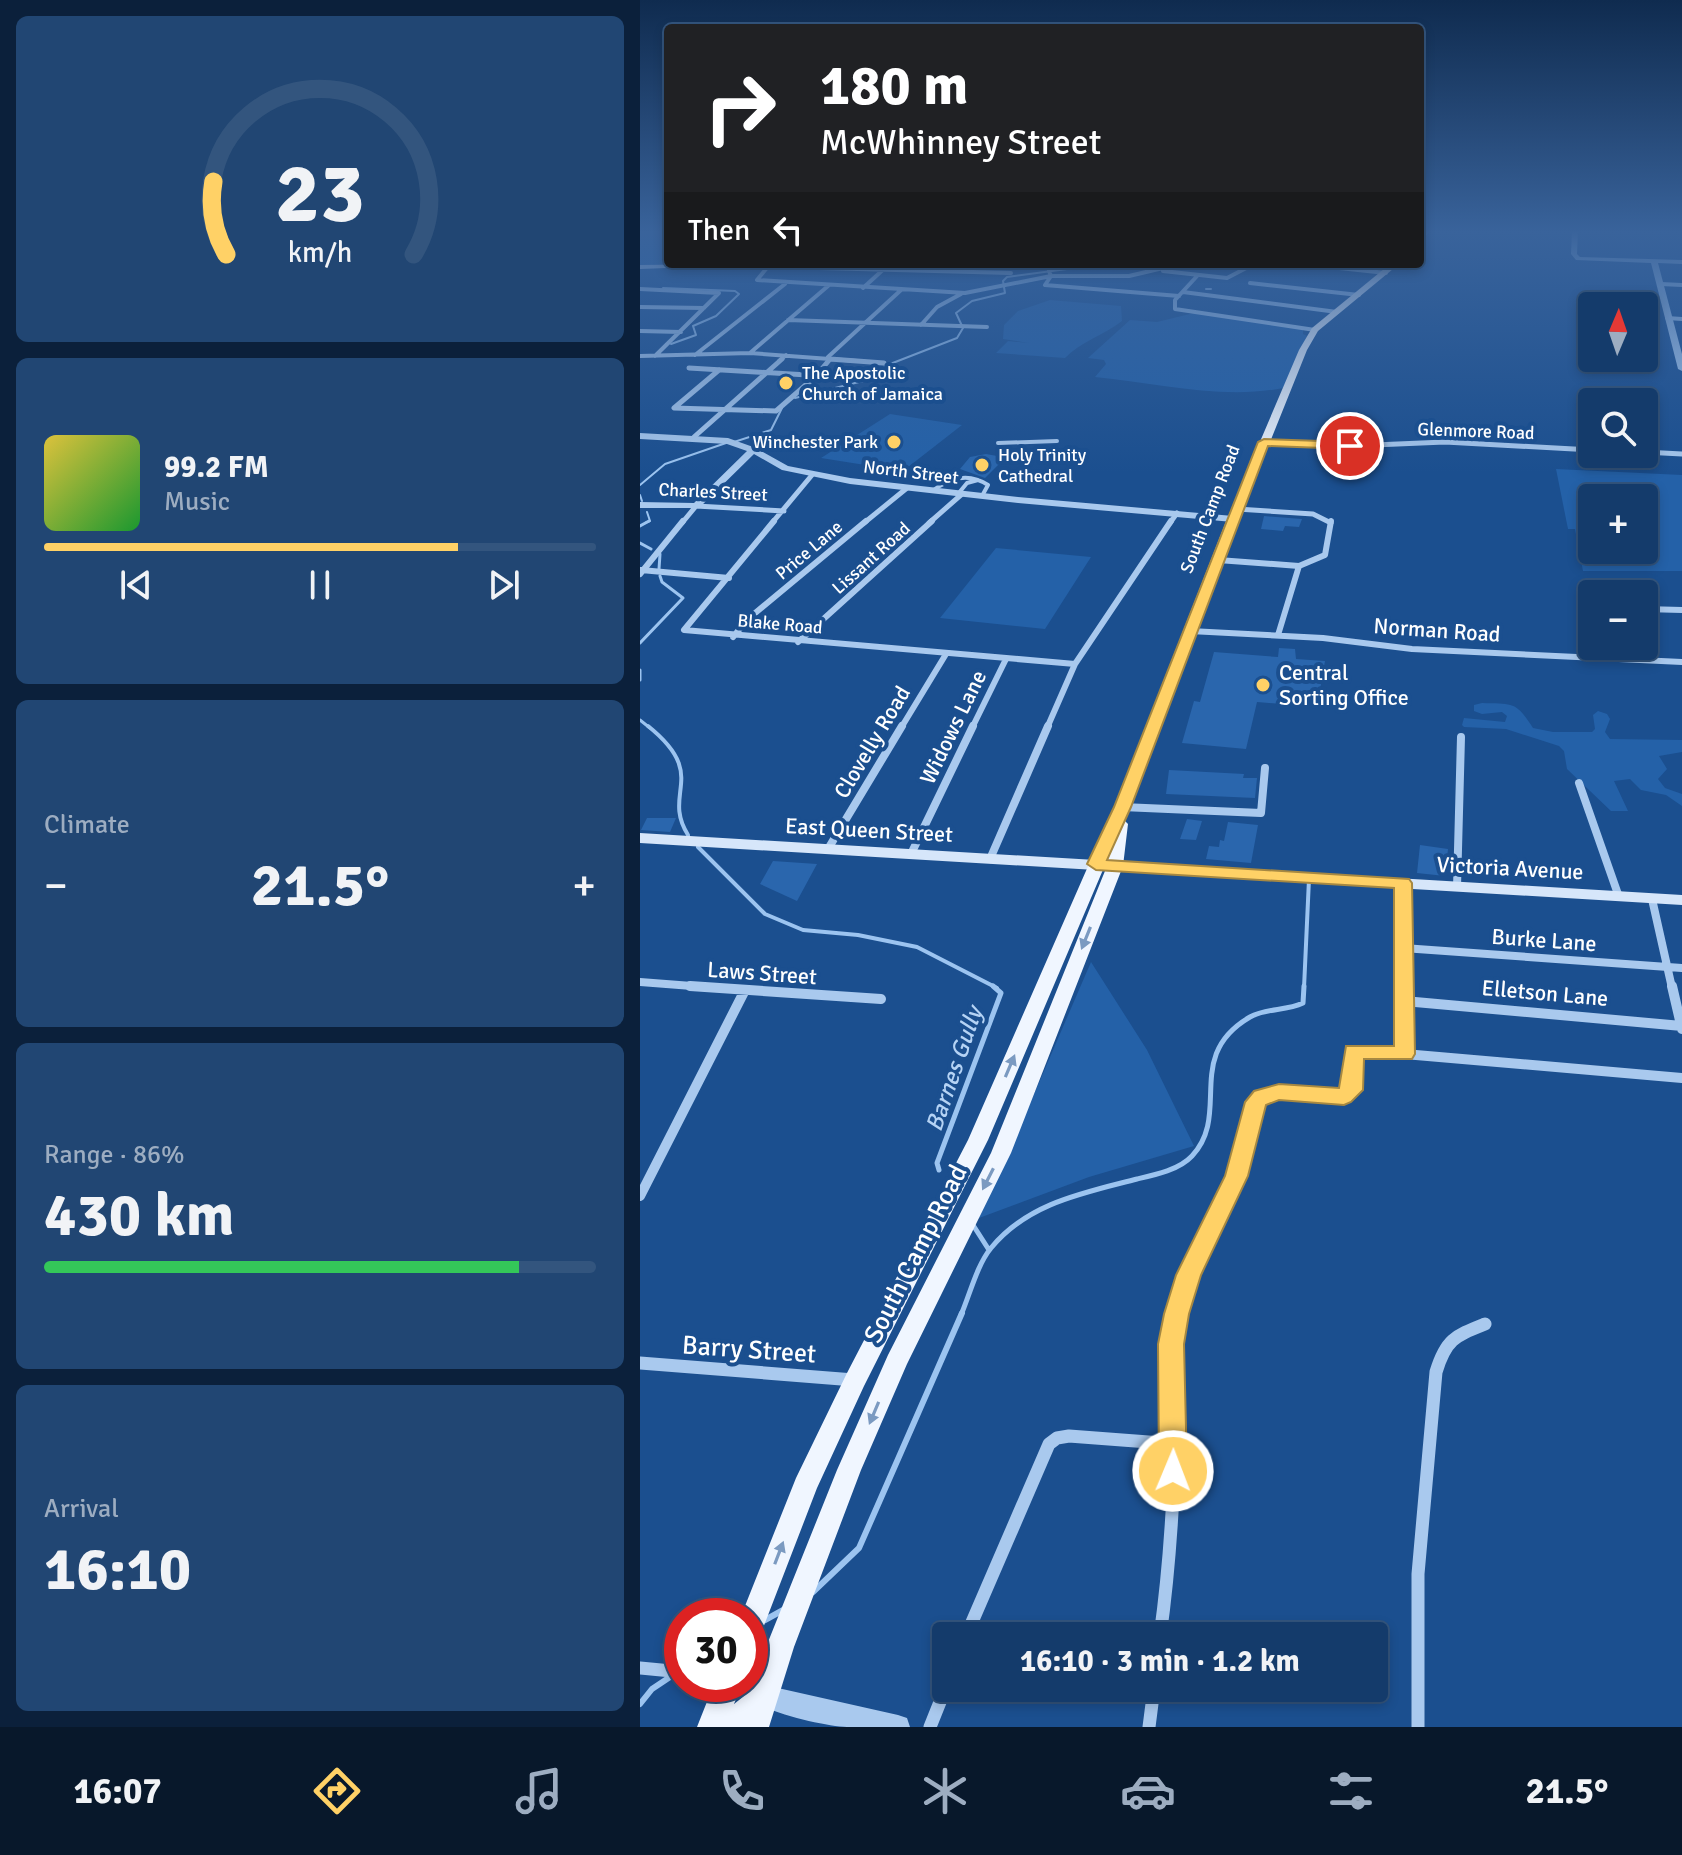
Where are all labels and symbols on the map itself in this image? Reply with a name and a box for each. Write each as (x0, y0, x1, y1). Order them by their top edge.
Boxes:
north arrow (1578, 292, 1658, 372)
place label: The Apostolic Church of Jamaica (802, 362, 943, 405)
marker: The Apostolic Church of Jamaica (777, 374, 795, 392)
pin (1316, 412, 1384, 480)
street label: Glenmore Road (1417, 418, 1535, 444)
place label: Winchester Park (753, 431, 878, 453)
marker: Winchester Park (885, 433, 903, 451)
street label: South Camp Road (1175, 442, 1245, 576)
place label: Holy Trinity Cathedral (998, 444, 1087, 487)
street label: North Street (862, 455, 960, 489)
marker: Holy Trinity Cathedral (973, 456, 991, 474)
street label: Charles Street (658, 478, 768, 506)
street label: Price Lane (771, 516, 847, 584)
street label: Lissant Road (827, 517, 915, 599)
street label: Blake Road (736, 609, 824, 639)
street label: Norman Road (1373, 612, 1501, 648)
place label: Central Sorting Office (1279, 659, 1409, 711)
street label: Widows Lane (914, 666, 992, 788)
marker: Central Sorting Office (1254, 676, 1272, 694)
street label: Clovelly Road (828, 681, 916, 803)
street label: East Queen Street (784, 812, 954, 848)
street label: Victoria Avenue (1436, 851, 1584, 885)
street label: Burke Lane (1491, 923, 1597, 957)
one-way arrow (1079, 926, 1092, 950)
street label: Laws Street (706, 956, 818, 990)
street label: Elletson Lane (1481, 974, 1609, 1012)
water label: Barnes Gully (919, 1000, 990, 1135)
one-way arrow (1003, 1054, 1016, 1077)
street label: South Camp Road (857, 1160, 975, 1348)
one-way arrow (981, 1167, 994, 1190)
street label: Barry Street (681, 1329, 817, 1371)
one-way arrow (867, 1401, 881, 1424)
position arrow (1131, 1429, 1215, 1513)
one-way arrow (772, 1541, 785, 1565)
speed limit sign: 30 (664, 1598, 768, 1702)

